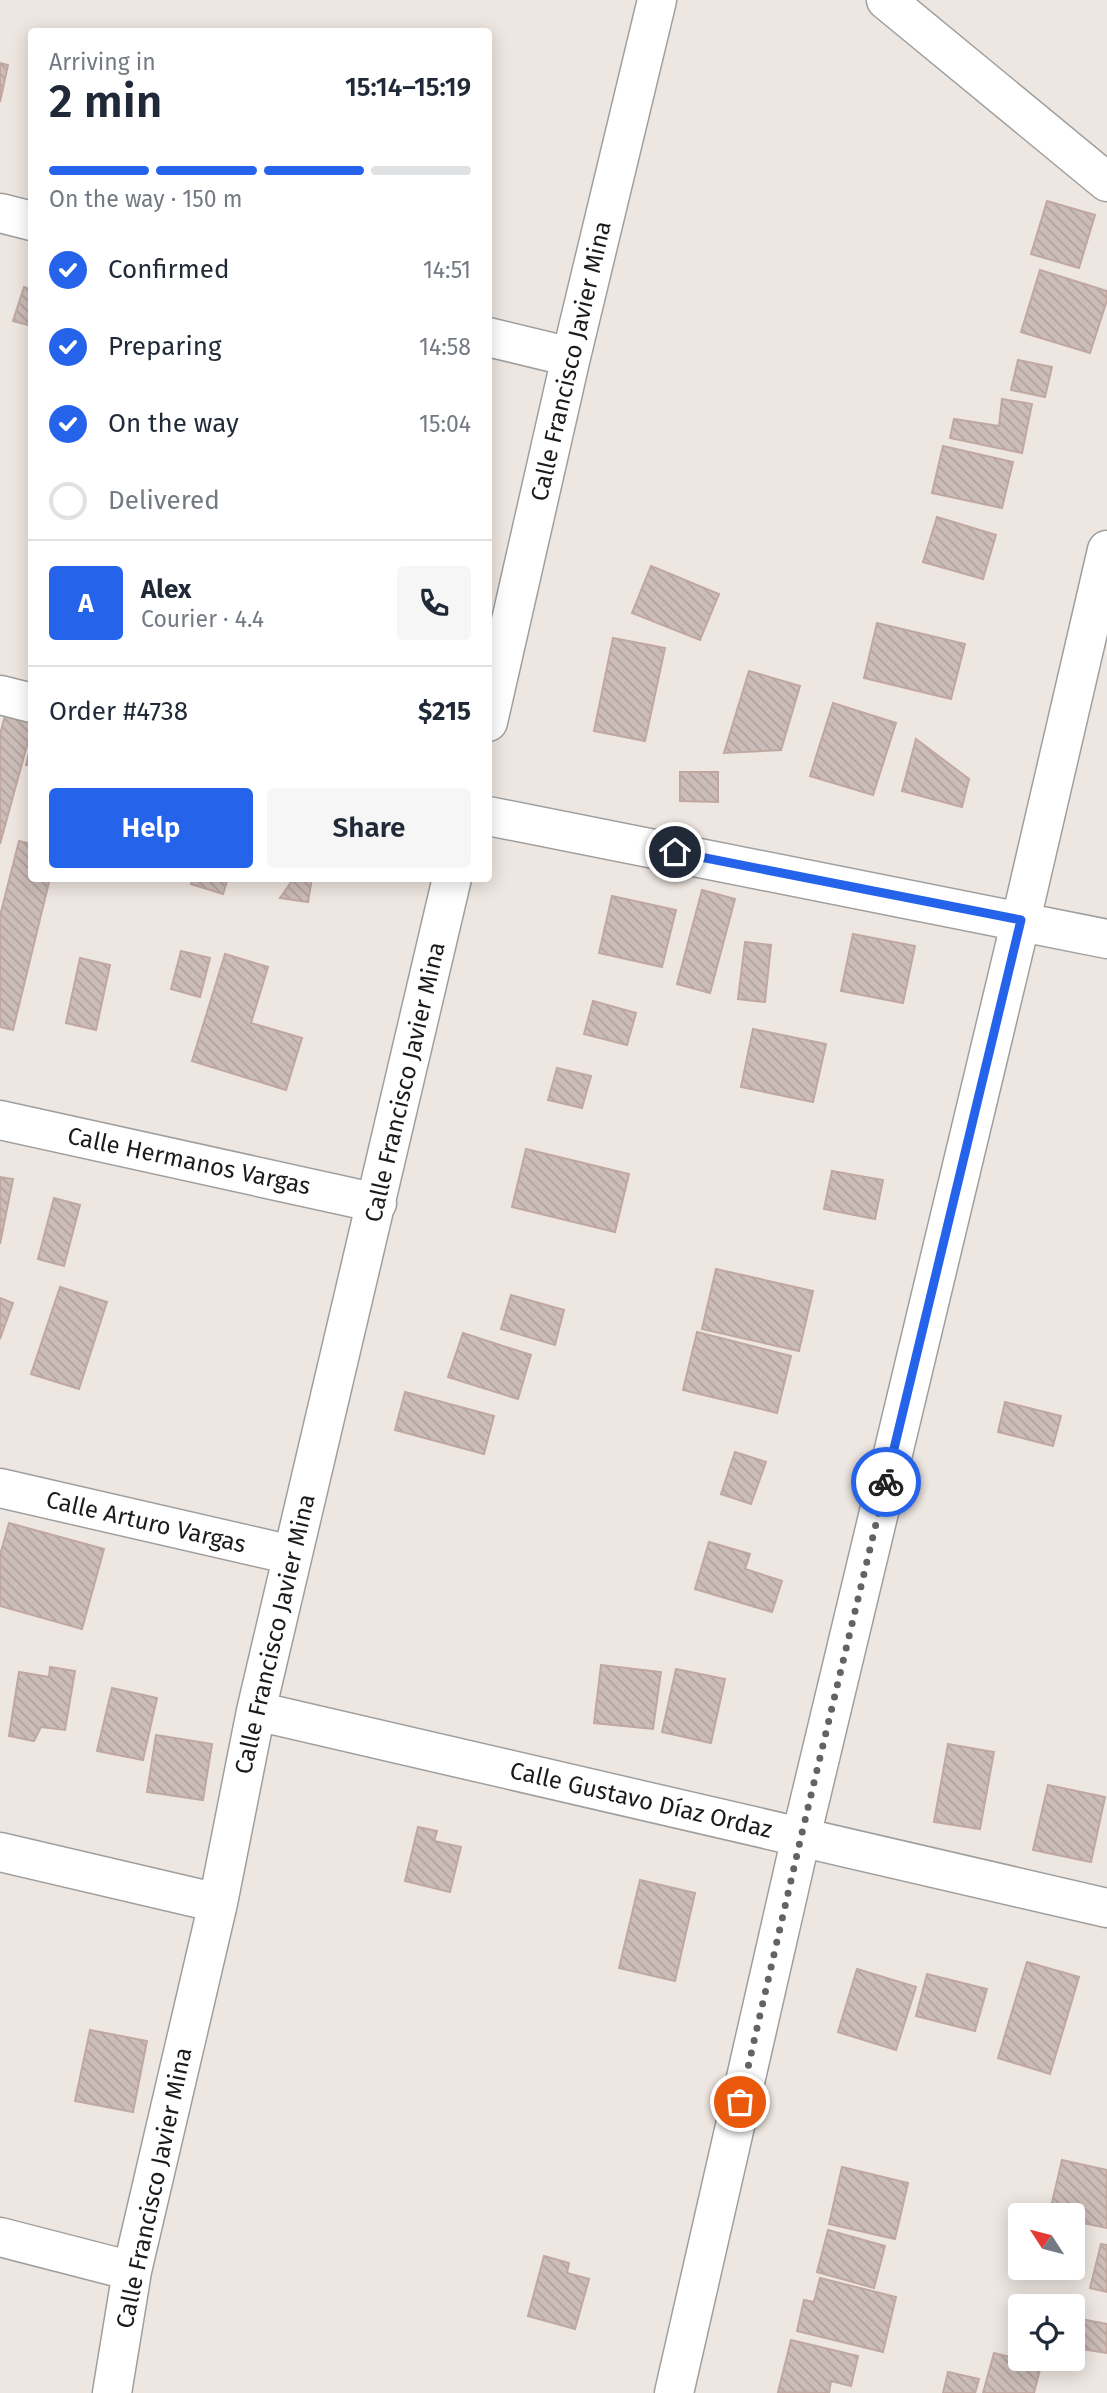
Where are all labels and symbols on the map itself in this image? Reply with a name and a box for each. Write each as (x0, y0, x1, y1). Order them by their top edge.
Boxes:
street label: Calle Francisco Javier Mina (525, 218, 617, 504)
pin (645, 822, 705, 882)
street label: Calle Francisco Javier Mina (359, 939, 451, 1225)
street label: Calle Hermanos Vargas (65, 1122, 313, 1200)
courier (851, 1447, 921, 1517)
street label: Calle Arturo Vargas (43, 1485, 249, 1559)
street label: Calle Francisco Javier Mina (229, 1491, 321, 1777)
street label: Calle Gustavo Díaz Ordaz (507, 1756, 775, 1844)
street label: Calle Francisco Javier Mina (111, 2045, 197, 2331)
pin (710, 2072, 770, 2132)
north arrow (1008, 2203, 1085, 2280)

